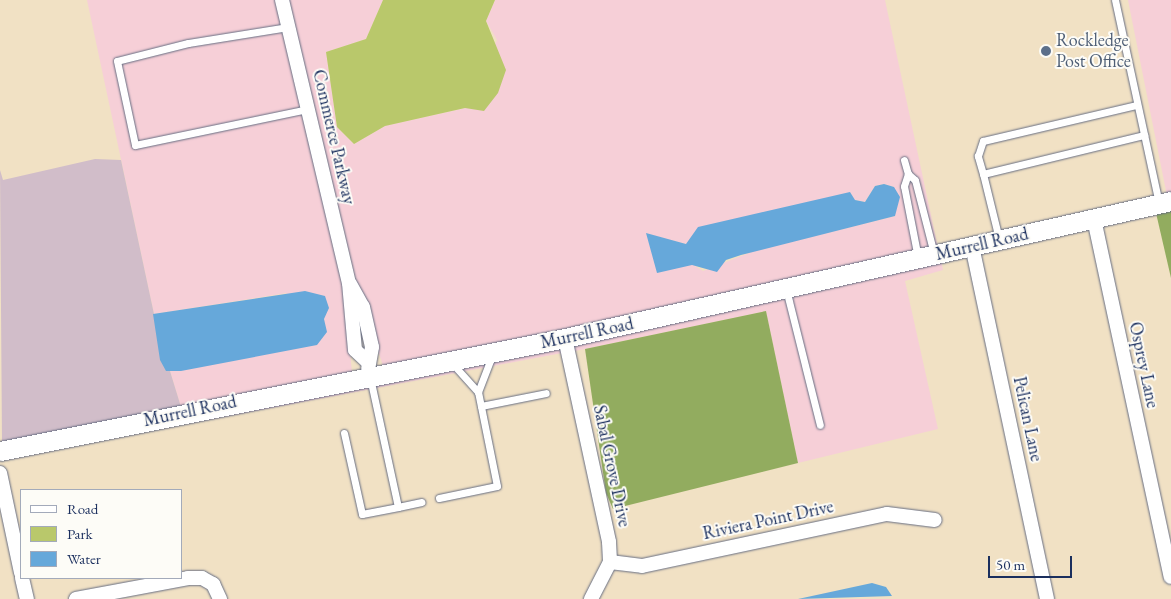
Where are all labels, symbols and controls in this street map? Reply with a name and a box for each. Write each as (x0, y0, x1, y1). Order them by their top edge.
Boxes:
place label: Rockledge Post Office (1056, 30, 1131, 72)
marker: Rockledge Post Office (1040, 45, 1052, 57)
street label: Commerce Parkway (308, 67, 360, 207)
street label: Murrell Road (933, 223, 1031, 265)
street label: Murrell Road (538, 313, 636, 353)
street label: Osprey Lane (1124, 320, 1164, 410)
street label: Pelican Lane (1008, 375, 1048, 463)
street label: Murrell Road (141, 391, 239, 431)
street label: Sabal Grove Drive (589, 403, 635, 529)
legend (20, 489, 182, 579)
street label: Riviera Point Drive (701, 496, 835, 544)
text: Road (67, 499, 98, 518)
text: Park (67, 524, 93, 543)
scale bar (991, 546, 1075, 578)
text: Water (67, 549, 101, 568)
text: 50 m (996, 555, 1025, 574)

